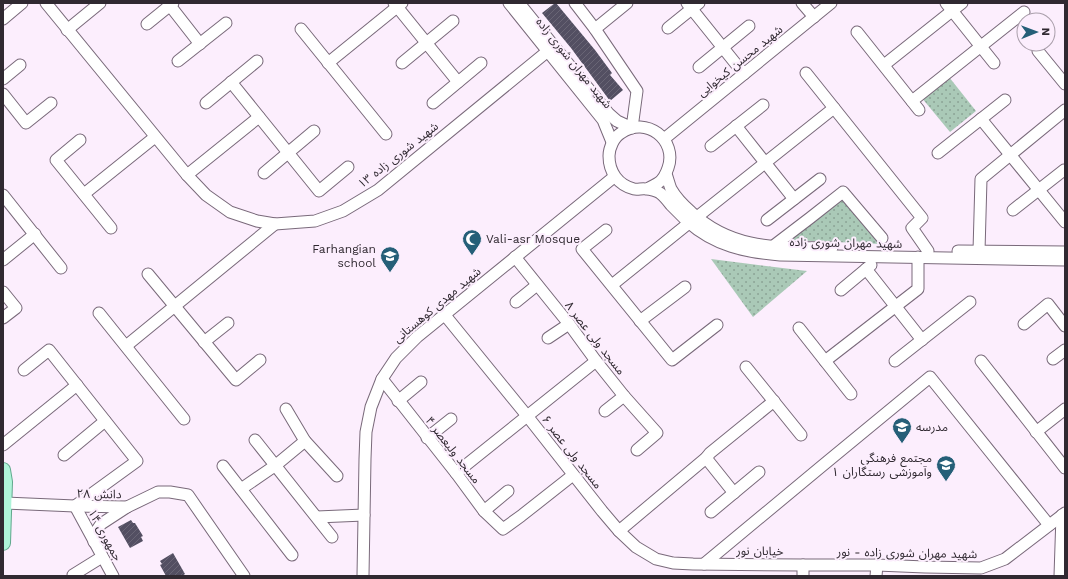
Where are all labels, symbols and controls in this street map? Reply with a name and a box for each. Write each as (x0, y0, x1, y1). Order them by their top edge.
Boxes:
north arrow (1016, 12, 1056, 52)
street label: شهید مهران شوری زاده (533, 15, 615, 111)
street label: شهید محسن کیخوایی (695, 22, 785, 100)
text: N (1039, 28, 1052, 36)
street label: شهید شوری زاده ۱۳ (355, 119, 441, 191)
mosque icon: Vali-asr Mosque (461, 228, 483, 256)
place label: Vali-asr Mosque (486, 232, 580, 246)
street label: شهید مهران شوری زاده (790, 235, 902, 251)
place label: Farhangian school (312, 242, 376, 270)
school or university icon: Farhangian school (379, 245, 401, 273)
street label: شهید مهدی کوهستانی (390, 264, 484, 346)
street label: مسجد ولی عصر ۸ (562, 299, 628, 377)
street label: مسجد ولی عصر ۶ (539, 413, 605, 491)
street label: مسجد ولیعصر ۴ (423, 414, 483, 486)
school or university icon: مدرسه (891, 416, 913, 444)
place label: مدرسه (916, 420, 948, 434)
place label: مجتمع فرهنگی وآموزشی رستگاران ۱ (832, 451, 932, 479)
school or university icon: مجتمع فرهنگی وآموزشی رستگاران ۱ (935, 454, 957, 482)
street label: دانش ۲۸ (76, 487, 122, 501)
street label: جمهوری ۱۴ (85, 507, 125, 563)
street label: خیابان نور (735, 544, 784, 558)
street label: شهید مهران شوری زاده - نور (836, 545, 977, 561)

